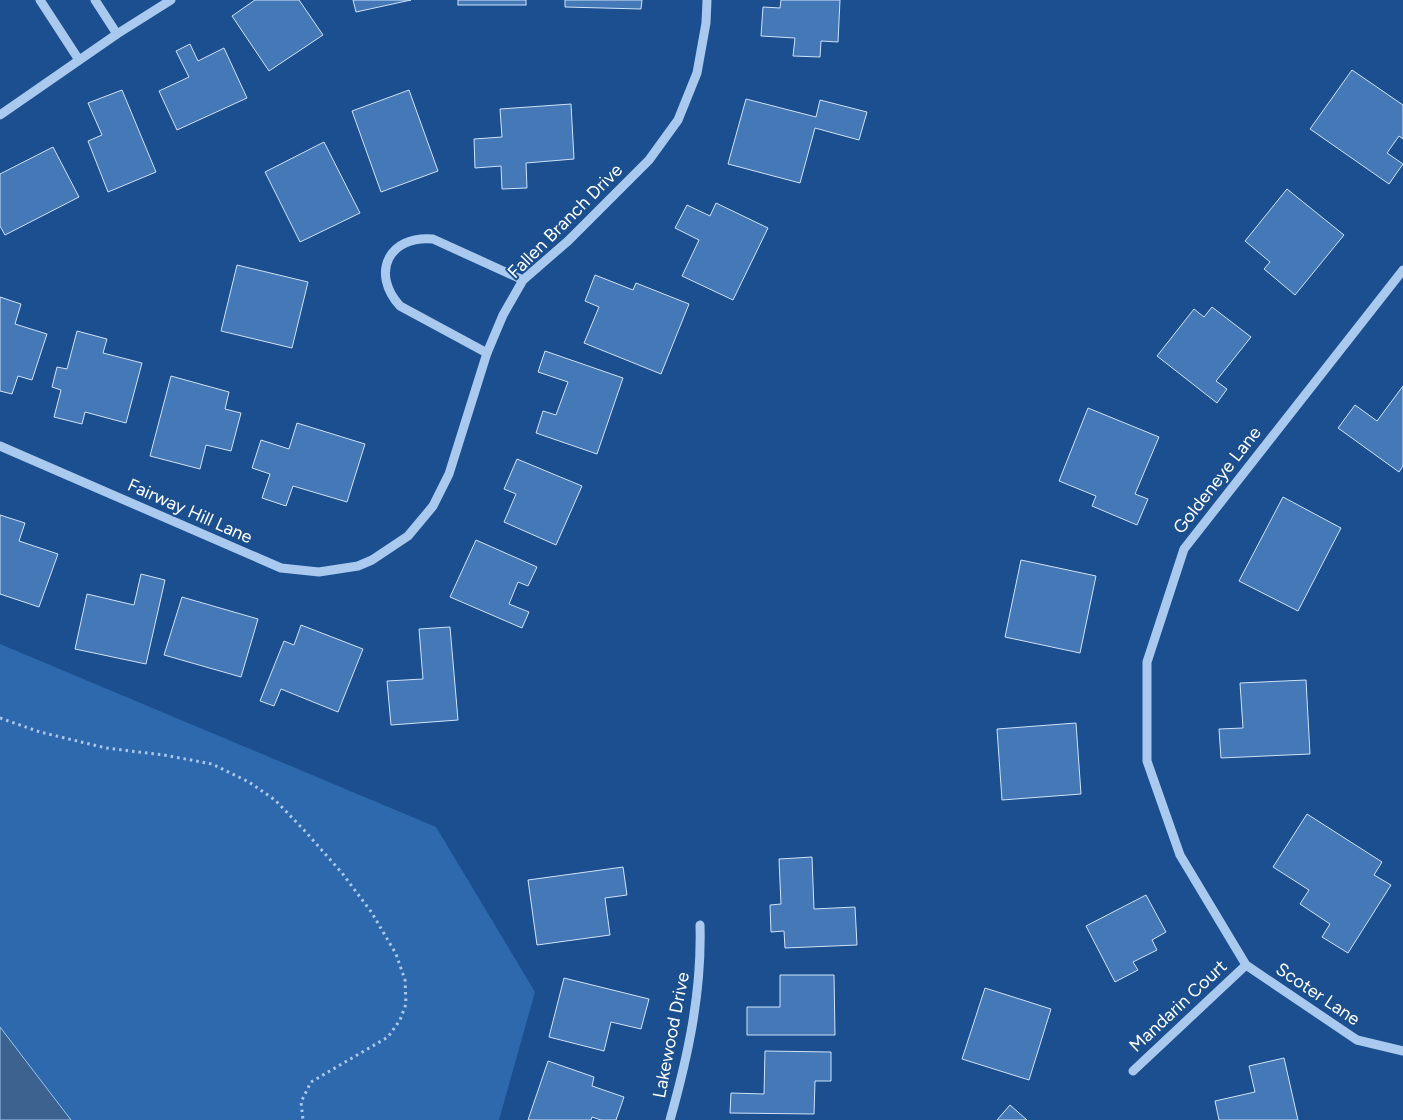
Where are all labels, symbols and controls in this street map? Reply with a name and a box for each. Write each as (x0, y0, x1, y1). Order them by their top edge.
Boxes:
street label: Fallen Branch Drive (503, 159, 627, 283)
street label: Goldeneye Lane (1168, 422, 1266, 538)
street label: Fairway Hill Lane (124, 474, 256, 548)
street label: Mandarin Court (1125, 955, 1231, 1057)
street label: Scoter Lane (1272, 958, 1364, 1030)
street label: Lakewood Drive (648, 970, 694, 1100)

